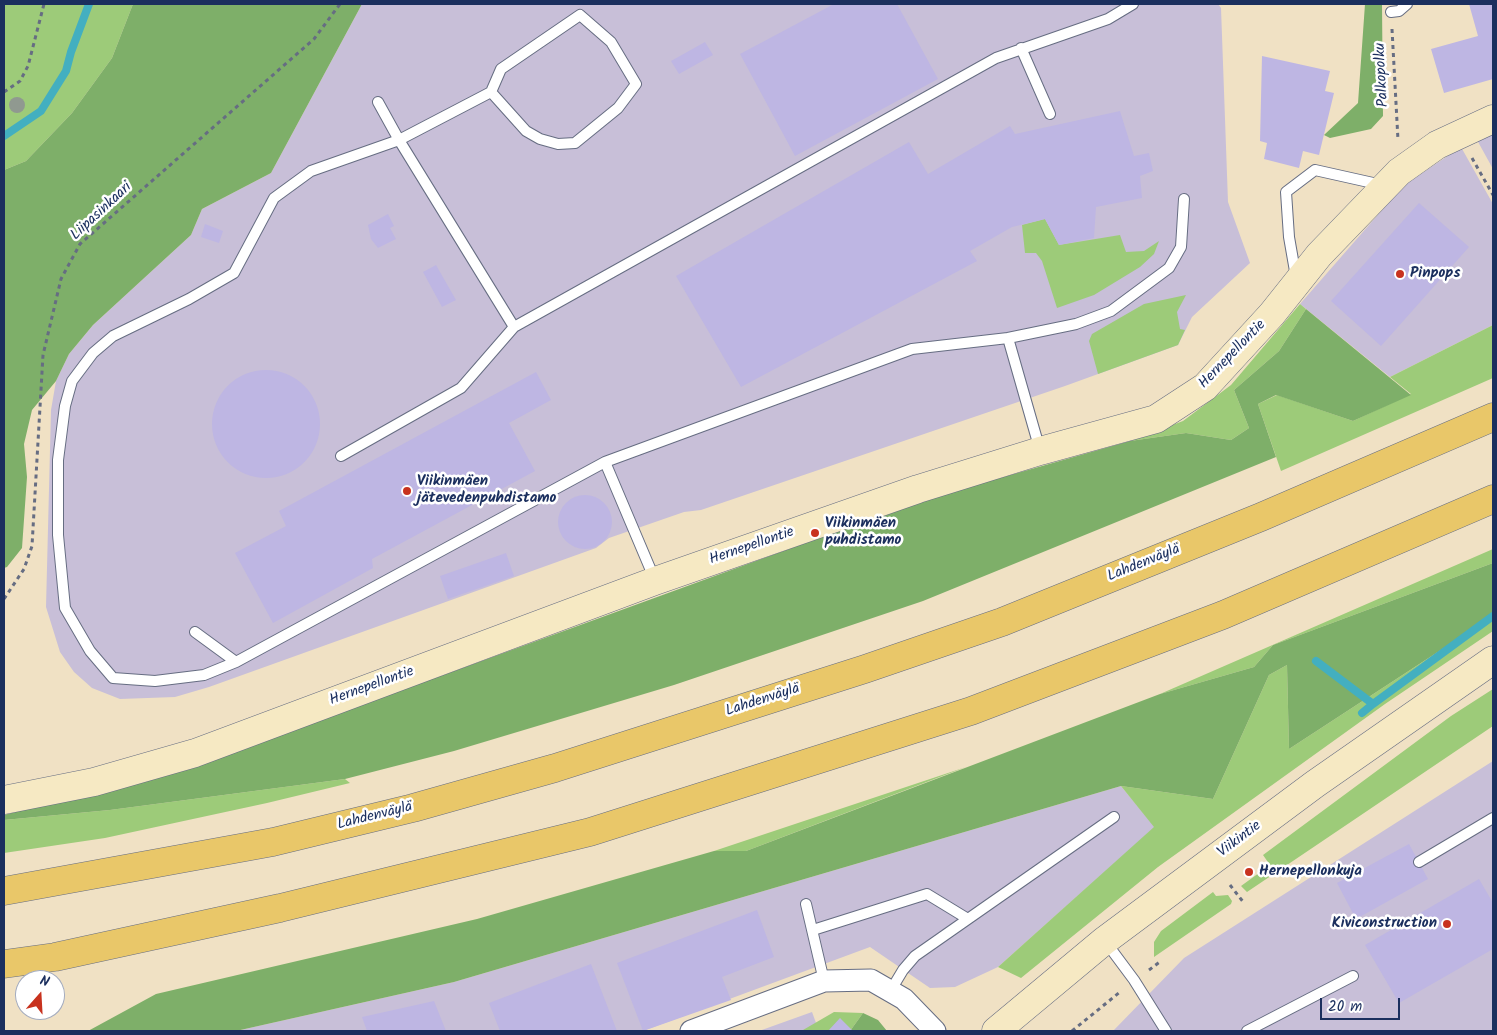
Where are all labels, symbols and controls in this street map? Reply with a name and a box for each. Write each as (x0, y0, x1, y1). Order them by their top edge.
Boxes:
street label: Palkopolku (1372, 42, 1394, 108)
street label: Liipasinkaari (68, 179, 136, 245)
place label: Pinpops (1410, 265, 1460, 283)
marker: Pinpops (1394, 268, 1406, 280)
street label: Hernepellontie (1196, 317, 1270, 393)
place label: Viikinmäen jätevedenpuhdistamo (417, 473, 556, 508)
marker: Viikinmäen jätevedenpuhdistamo (401, 485, 413, 497)
place label: Viikinmäen puhdistamo (825, 515, 901, 550)
street label: Hernepellontie (707, 524, 797, 570)
marker: Viikinmäen puhdistamo (809, 527, 821, 539)
street label: Lahdenväylä (1105, 541, 1183, 587)
street label: Hernepellontie (327, 663, 417, 711)
street label: Lahdenväylä (724, 681, 802, 721)
street label: Lahdenväylä (336, 799, 414, 835)
street label: Viikintie (1215, 818, 1265, 862)
place label: Hernepellonkuja (1259, 863, 1362, 881)
marker: Hernepellonkuja (1243, 866, 1255, 878)
place label: Kiviconstruction (1332, 915, 1437, 933)
marker: Kiviconstruction (1441, 918, 1453, 930)
north arrow (15, 970, 65, 1020)
text: N (37, 970, 52, 994)
scale bar (1322, 988, 1402, 1020)
text: 20 m (1328, 995, 1362, 1019)

